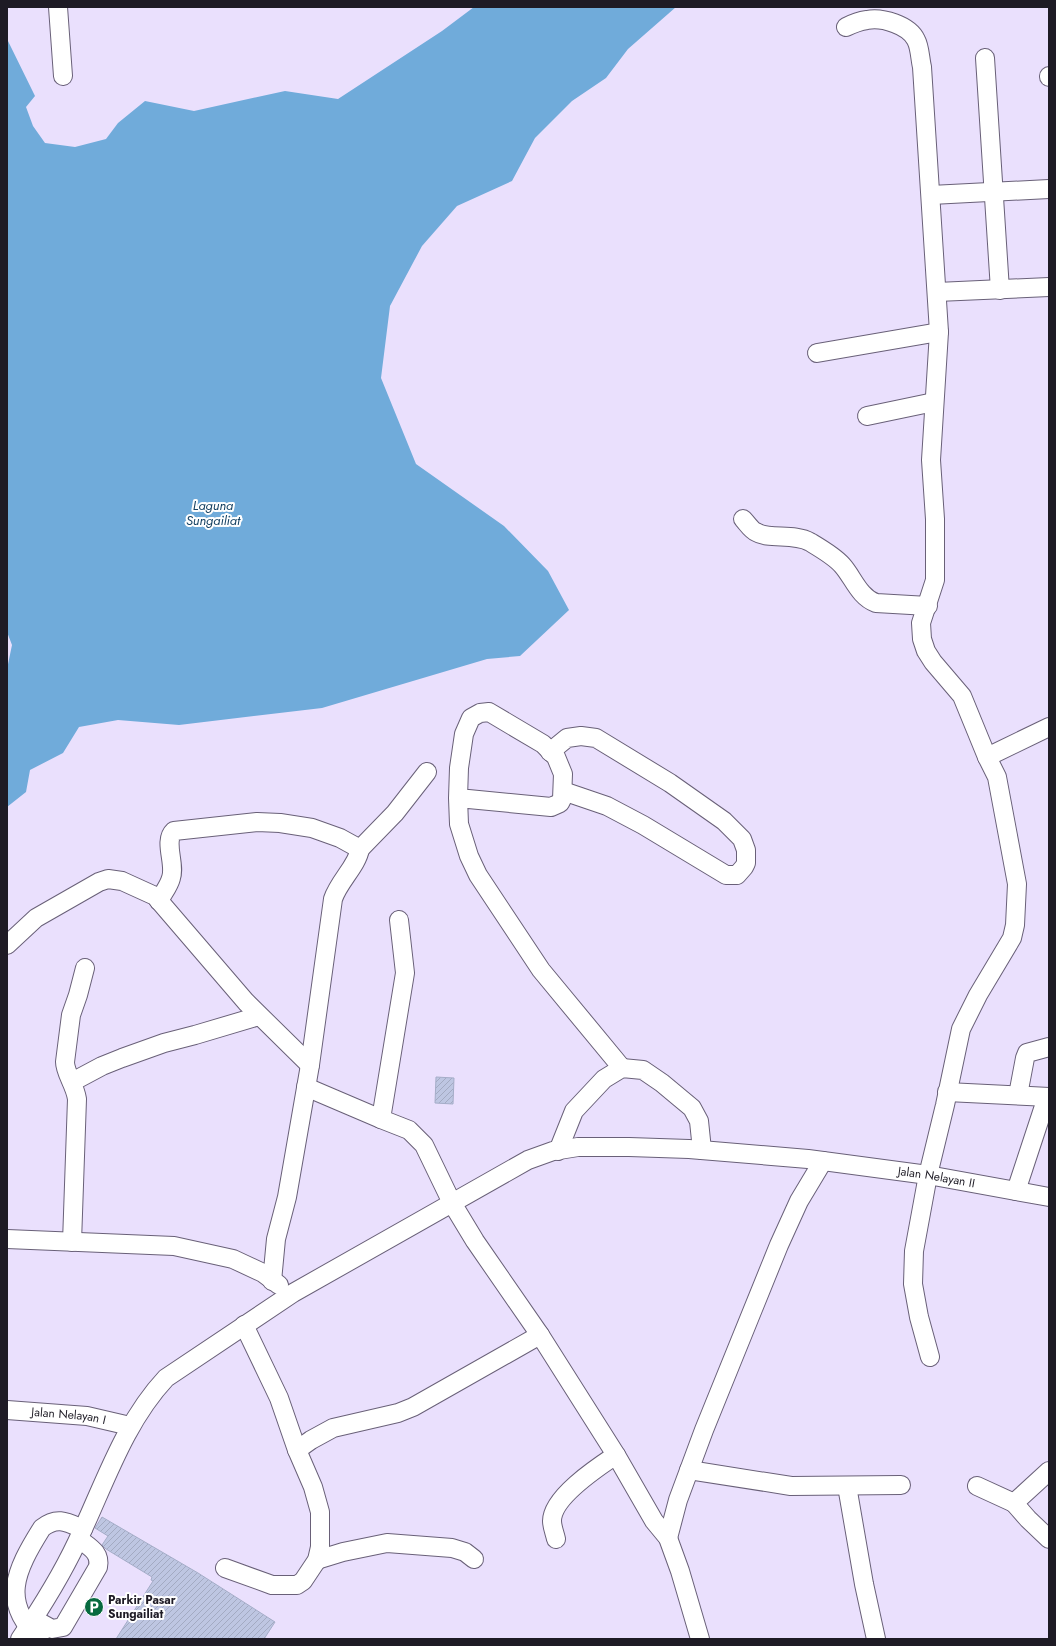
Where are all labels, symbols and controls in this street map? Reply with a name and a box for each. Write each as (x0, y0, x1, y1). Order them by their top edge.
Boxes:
water label: Laguna Sungailiat (186, 496, 241, 530)
street label: Jalan Nelayan II (895, 1162, 977, 1192)
street label: Jalan Nelayan I (29, 1403, 108, 1429)
place label: Parkir Pasar Sungailiat (108, 1591, 176, 1623)
parking icon: Parkir Pasar Sungailiat (83, 1596, 105, 1618)

